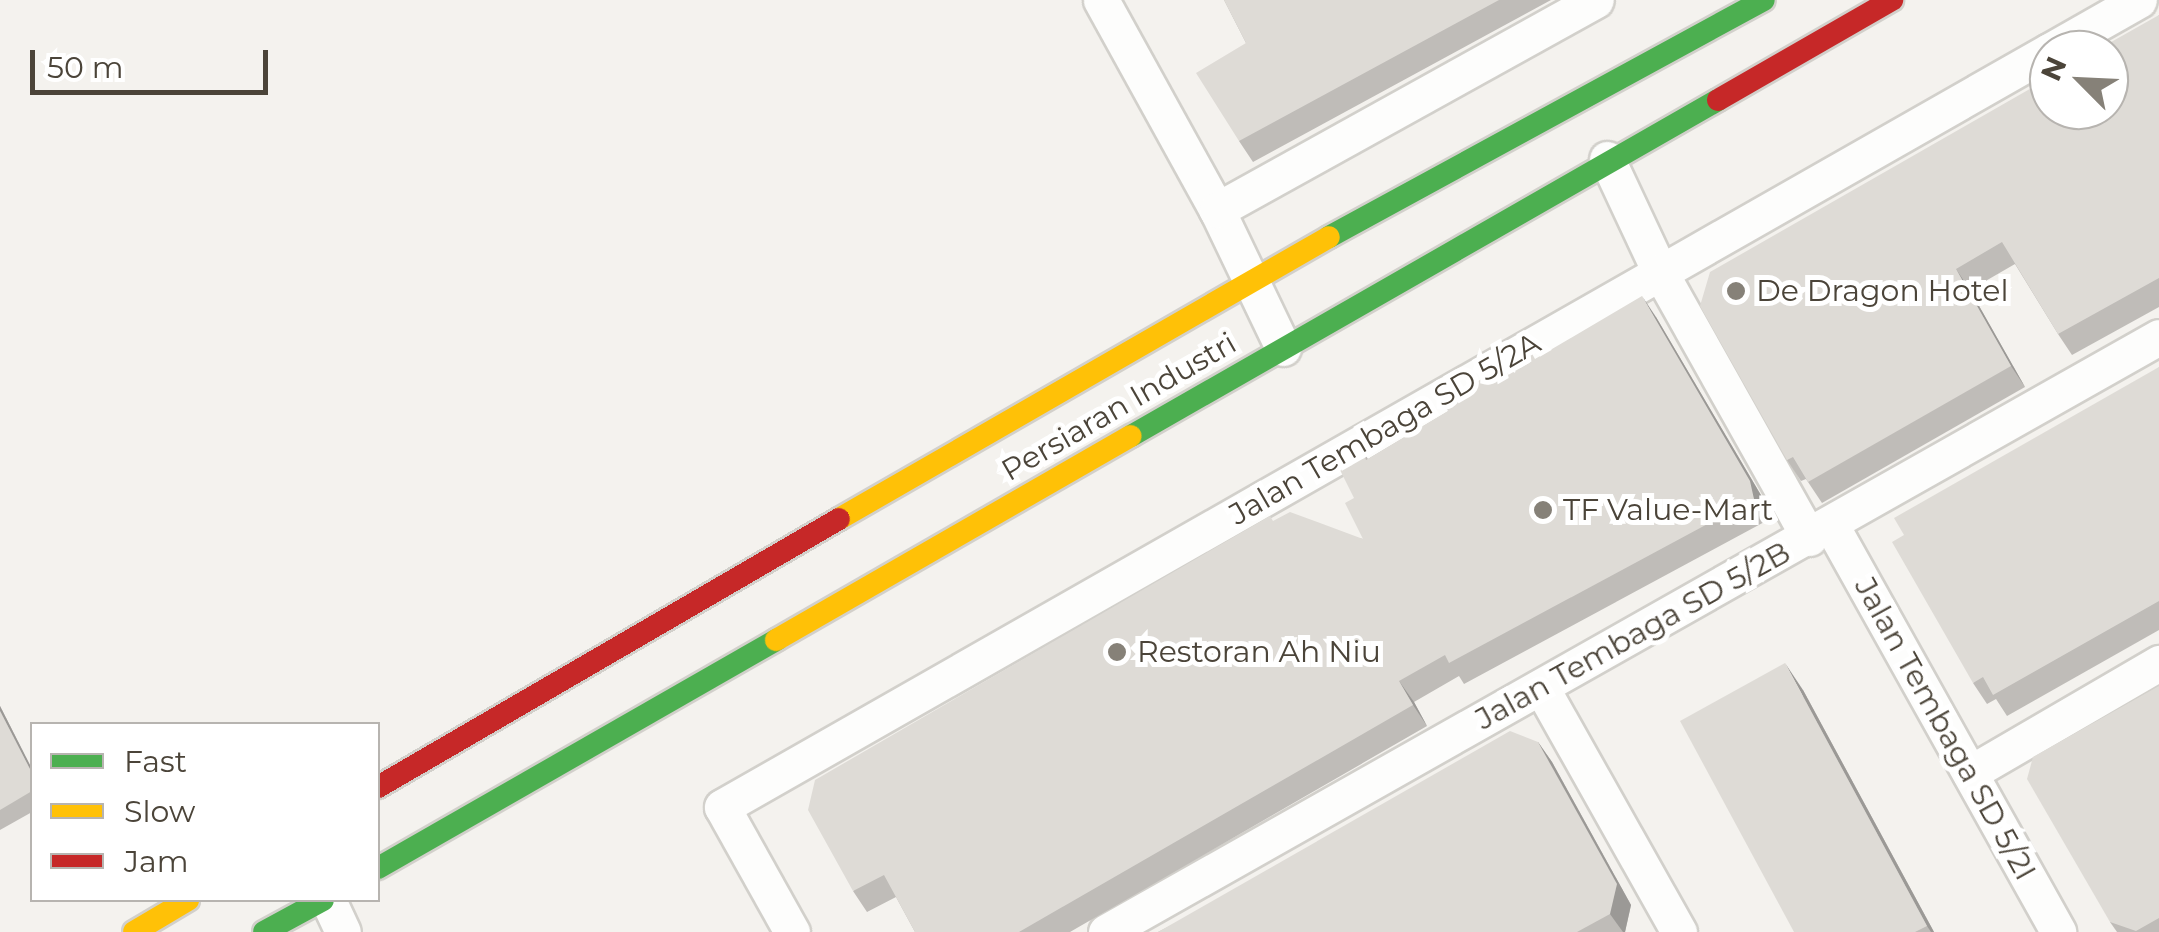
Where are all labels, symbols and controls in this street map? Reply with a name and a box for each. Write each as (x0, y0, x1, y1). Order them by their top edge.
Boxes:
scale bar (35, 30, 272, 92)
north arrow (2029, 30, 2129, 130)
text: 50 m (47, 49, 124, 86)
text: N (2033, 51, 2074, 86)
place label: De Dragon Hotel (1756, 273, 2009, 309)
marker: De Dragon Hotel (1725, 280, 1747, 302)
street label: Persiaran Industri (995, 325, 1243, 489)
street label: Jalan Tembaga SD 5/2A (1223, 325, 1547, 533)
place label: TF Value-Mart (1563, 492, 1773, 528)
marker: TF Value-Mart (1532, 499, 1554, 521)
street label: Jalan Tembaga SD 5/2B (1469, 534, 1797, 738)
street label: Jalan Tembaga SD 5/2I (1847, 571, 2043, 887)
place label: Restoran Ah Niu (1137, 634, 1381, 670)
marker: Restoran Ah Niu (1106, 641, 1128, 663)
legend (30, 722, 380, 902)
text: Fast (124, 743, 187, 780)
text: Slow (124, 793, 195, 830)
text: Jam (124, 843, 189, 880)

